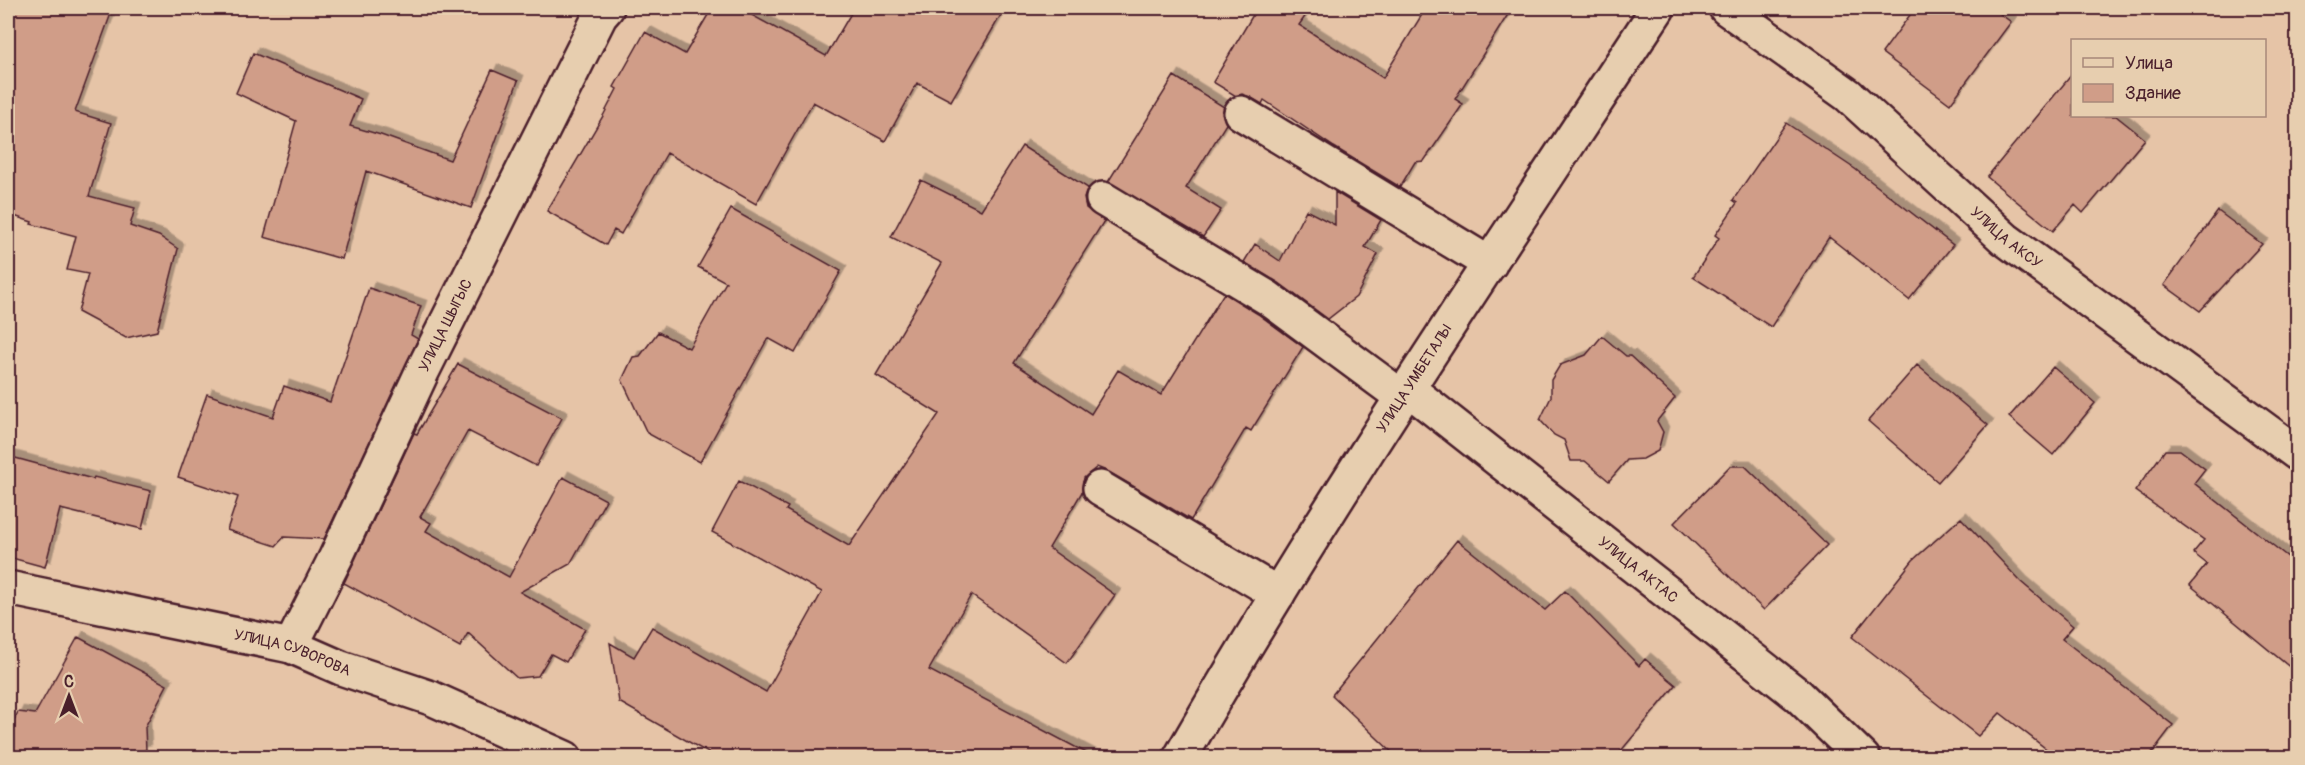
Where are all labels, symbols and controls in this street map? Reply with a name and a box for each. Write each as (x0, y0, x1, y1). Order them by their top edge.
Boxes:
legend (2071, 39, 2266, 117)
text: Улица (2125, 52, 2173, 75)
text: Здание (2125, 82, 2181, 105)
street label: УЛИЦА АКСУ (1966, 203, 2046, 273)
street label: УЛИЦА ШЫГЫС (414, 276, 476, 375)
street label: УЛИЦА УМБЕТАЛЫ (1372, 321, 1456, 436)
street label: УЛИЦА АКТАС (1594, 532, 1682, 607)
street label: УЛИЦА СУВОРОВА (232, 625, 353, 680)
north arrow (39, 666, 99, 726)
text: С (64, 672, 74, 692)

